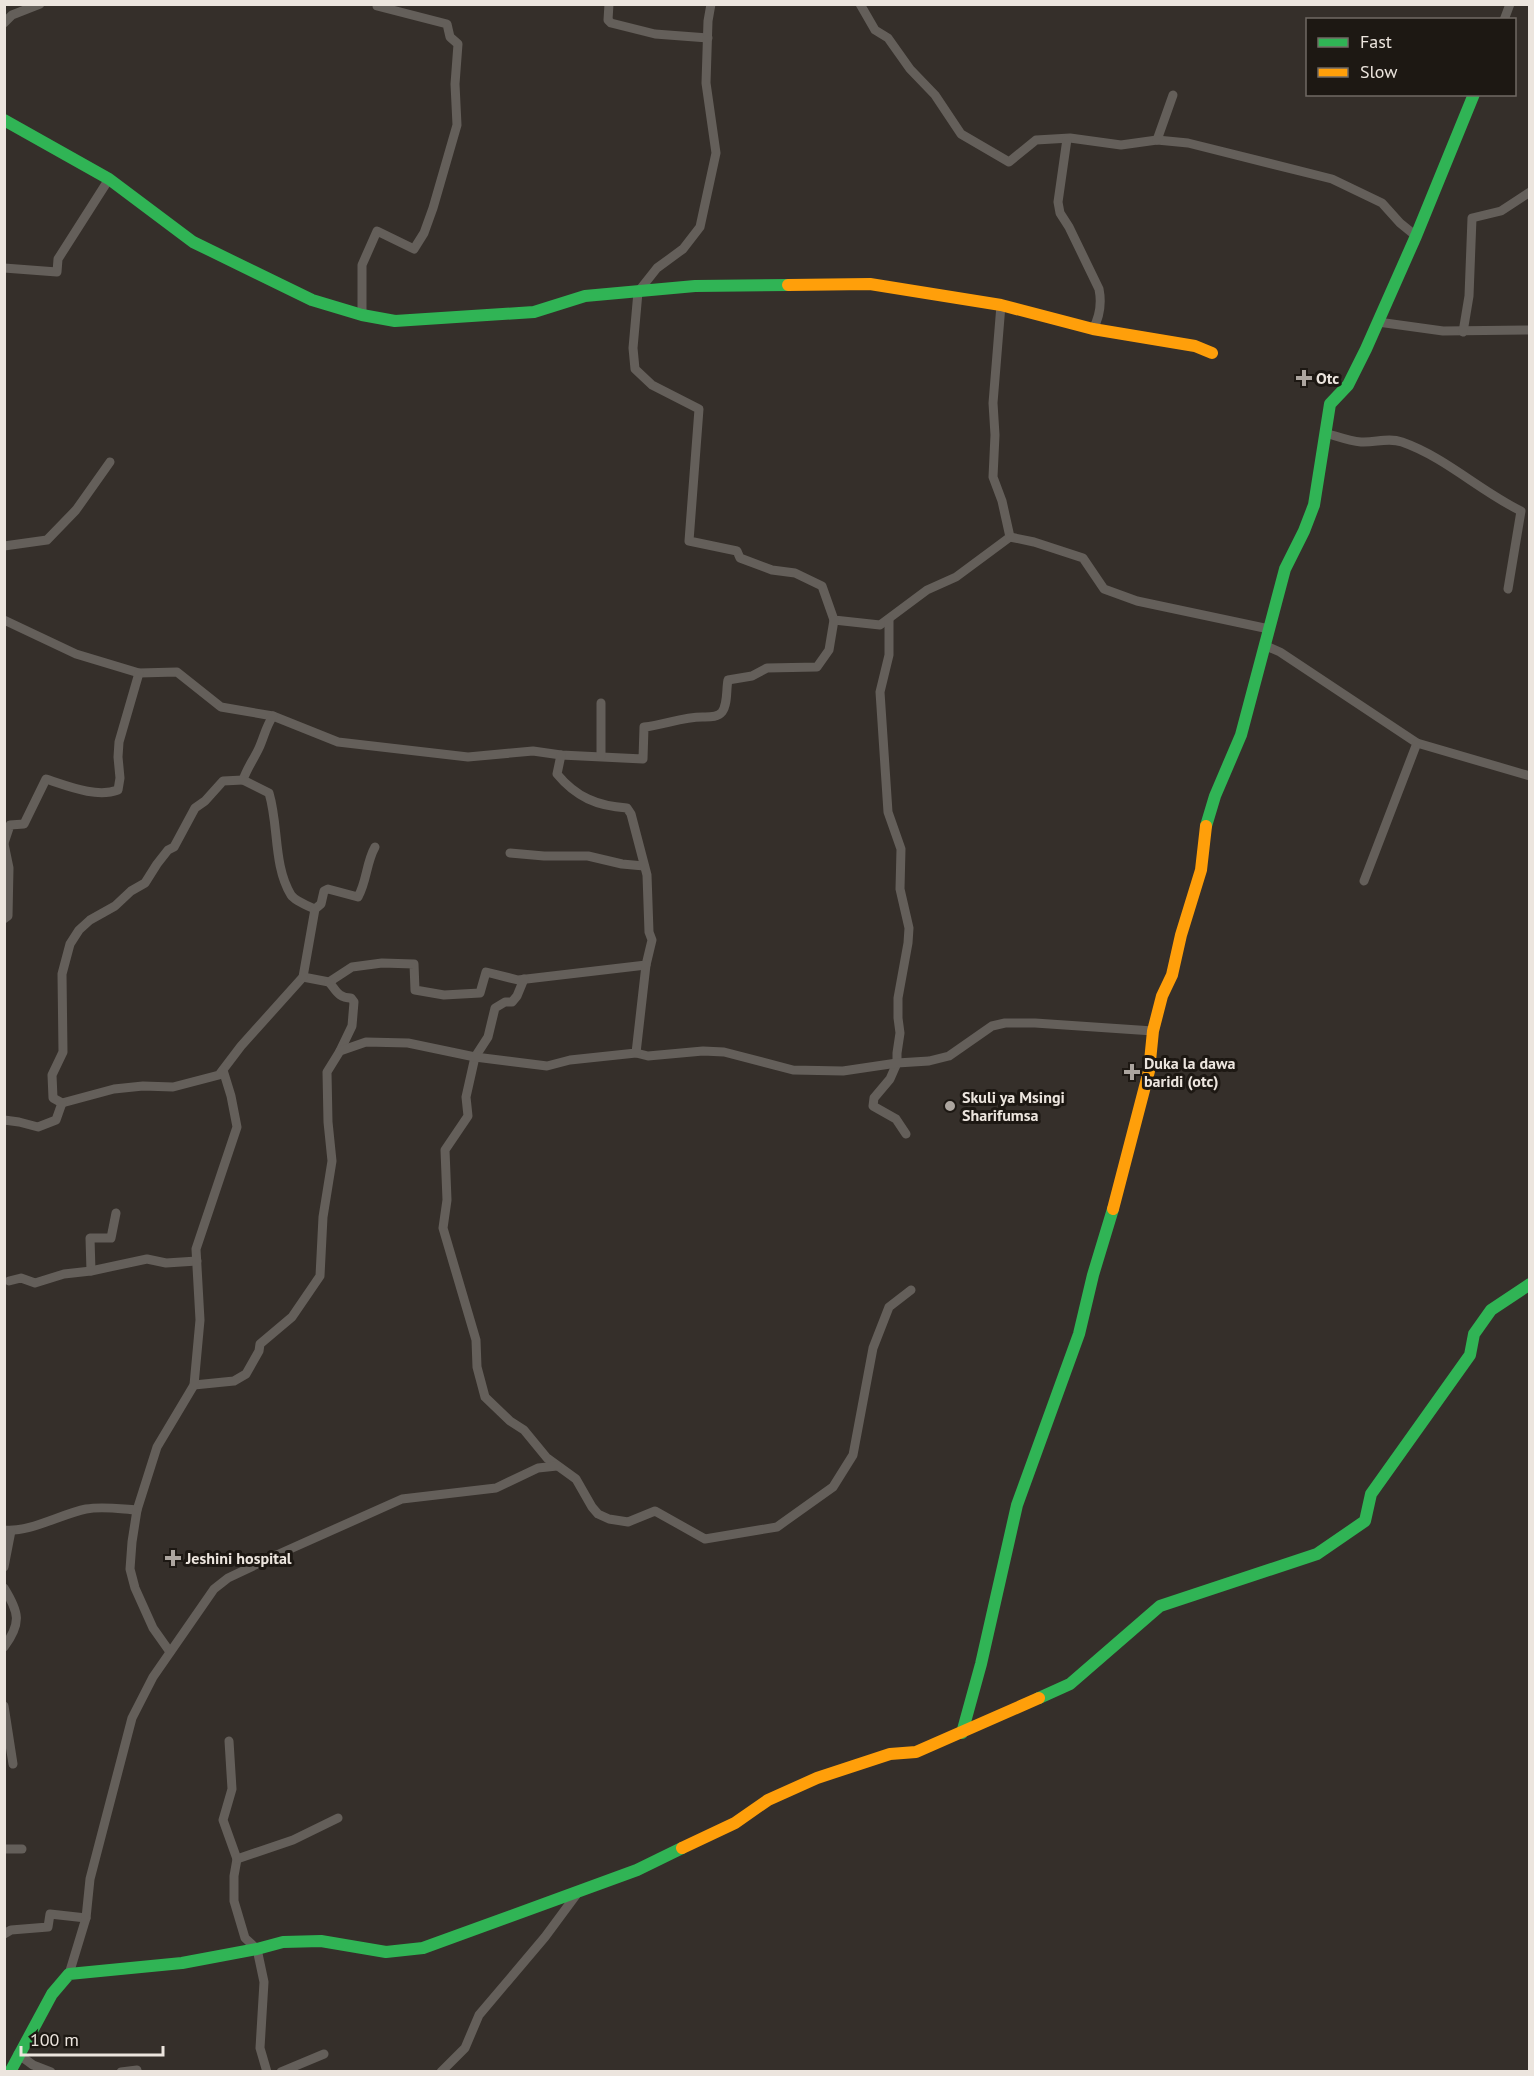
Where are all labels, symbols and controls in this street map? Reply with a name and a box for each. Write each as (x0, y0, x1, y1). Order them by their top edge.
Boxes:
legend (1306, 18, 1516, 96)
text: Fast (1360, 30, 1392, 53)
text: Slow (1360, 60, 1398, 83)
place label: Otc (1316, 368, 1339, 388)
marker: Otc (1297, 371, 1311, 385)
place label: Duka la dawa baridi (otc) (1144, 1053, 1236, 1091)
marker: Duka la dawa baridi (otc) (1125, 1065, 1139, 1079)
place label: Skuli ya Msingi Sharifumsa (962, 1087, 1065, 1125)
marker: Skuli ya Msingi Sharifumsa (943, 1099, 957, 1113)
place label: Jeshini hospital (185, 1548, 292, 1568)
marker: Jeshini hospital (164, 1549, 182, 1567)
scale bar (21, 2019, 164, 2057)
text: 100 m (30, 2028, 79, 2051)

